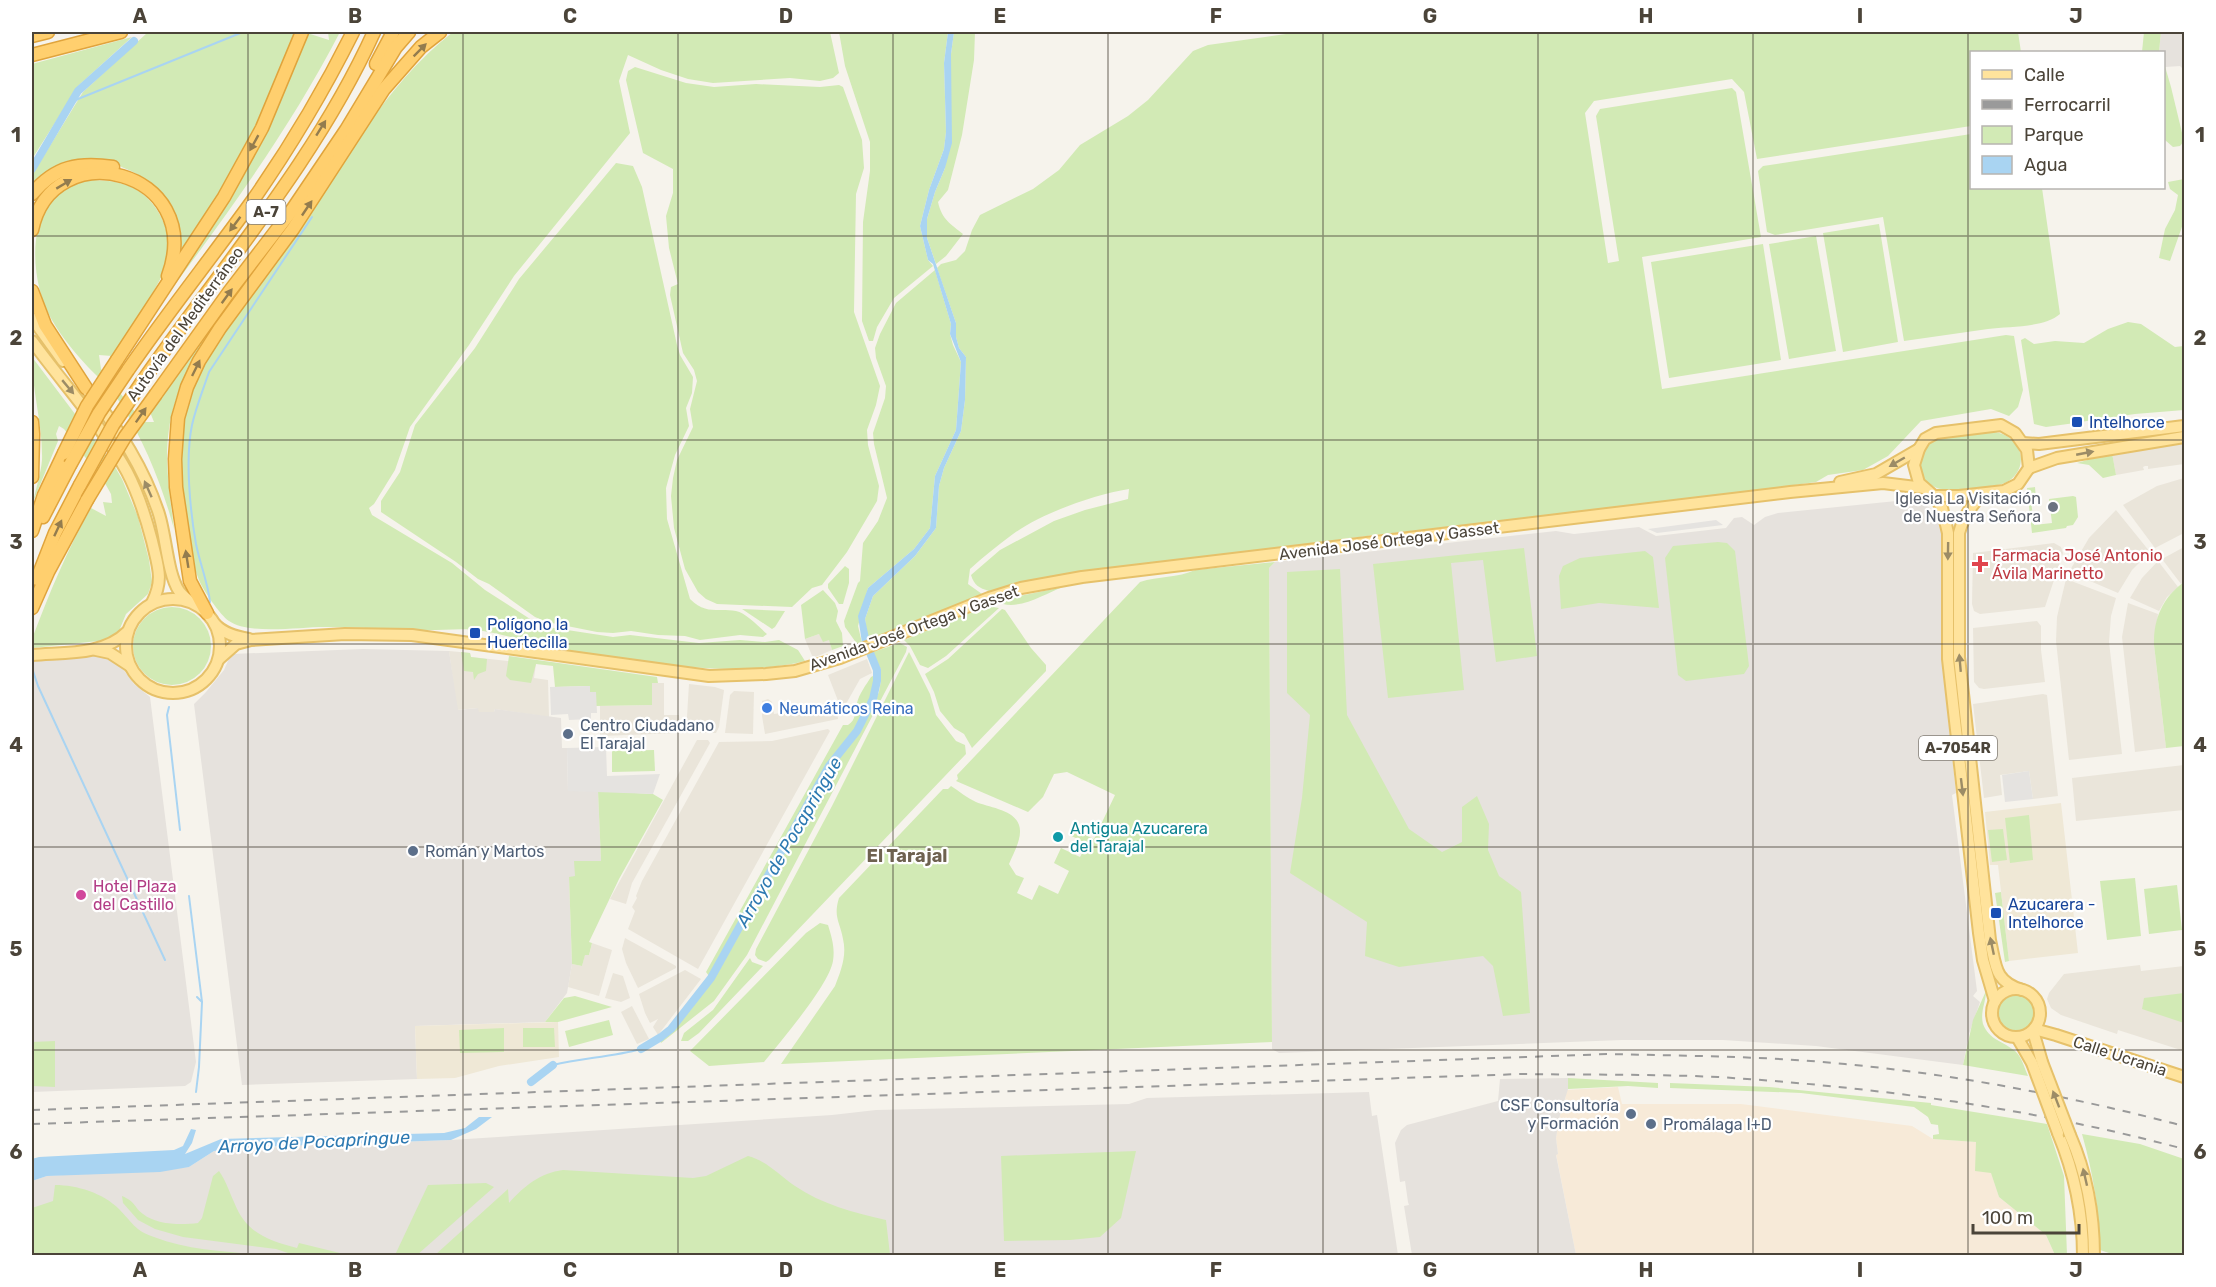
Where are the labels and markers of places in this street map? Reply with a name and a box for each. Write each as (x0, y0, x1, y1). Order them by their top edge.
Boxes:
place label: Intelhorce (2089, 413, 2165, 432)
marker: Intelhorce (2070, 415, 2084, 429)
place label: Iglesia La Visitación de Nuestra Señora (1895, 489, 2041, 526)
marker: Iglesia La Visitación de Nuestra Señora (2046, 500, 2060, 514)
place label: Farmacia José Antonio Ávila Marinetto (1992, 546, 2163, 583)
marker: Farmacia José Antonio Ávila Marinetto (1973, 557, 1987, 571)
place label: Polígono la Huertecilla (487, 615, 568, 652)
marker: Polígono la Huertecilla (468, 626, 482, 640)
place label: Neumáticos Reina (779, 699, 914, 718)
marker: Neumáticos Reina (760, 701, 774, 715)
place label: Centro Ciudadano El Tarajal (580, 716, 714, 753)
marker: Centro Ciudadano El Tarajal (561, 727, 575, 741)
place label: Antigua Azucarera del Tarajal (1070, 819, 1208, 856)
marker: Antigua Azucarera del Tarajal (1051, 830, 1065, 844)
place label: Román y Martos (425, 842, 544, 861)
marker: Román y Martos (406, 844, 420, 858)
place label: Hotel Plaza del Castillo (93, 877, 177, 914)
marker: Hotel Plaza del Castillo (74, 888, 88, 902)
place label: Azucarera - Intelhorce (2008, 895, 2096, 932)
marker: Azucarera - Intelhorce (1989, 906, 2003, 920)
place label: CSF Consultoría y Formación (1500, 1096, 1619, 1133)
marker: CSF Consultoría y Formación (1624, 1107, 1638, 1121)
place label: Promálaga I+D (1663, 1115, 1772, 1134)
marker: Promálaga I+D (1644, 1117, 1658, 1131)

